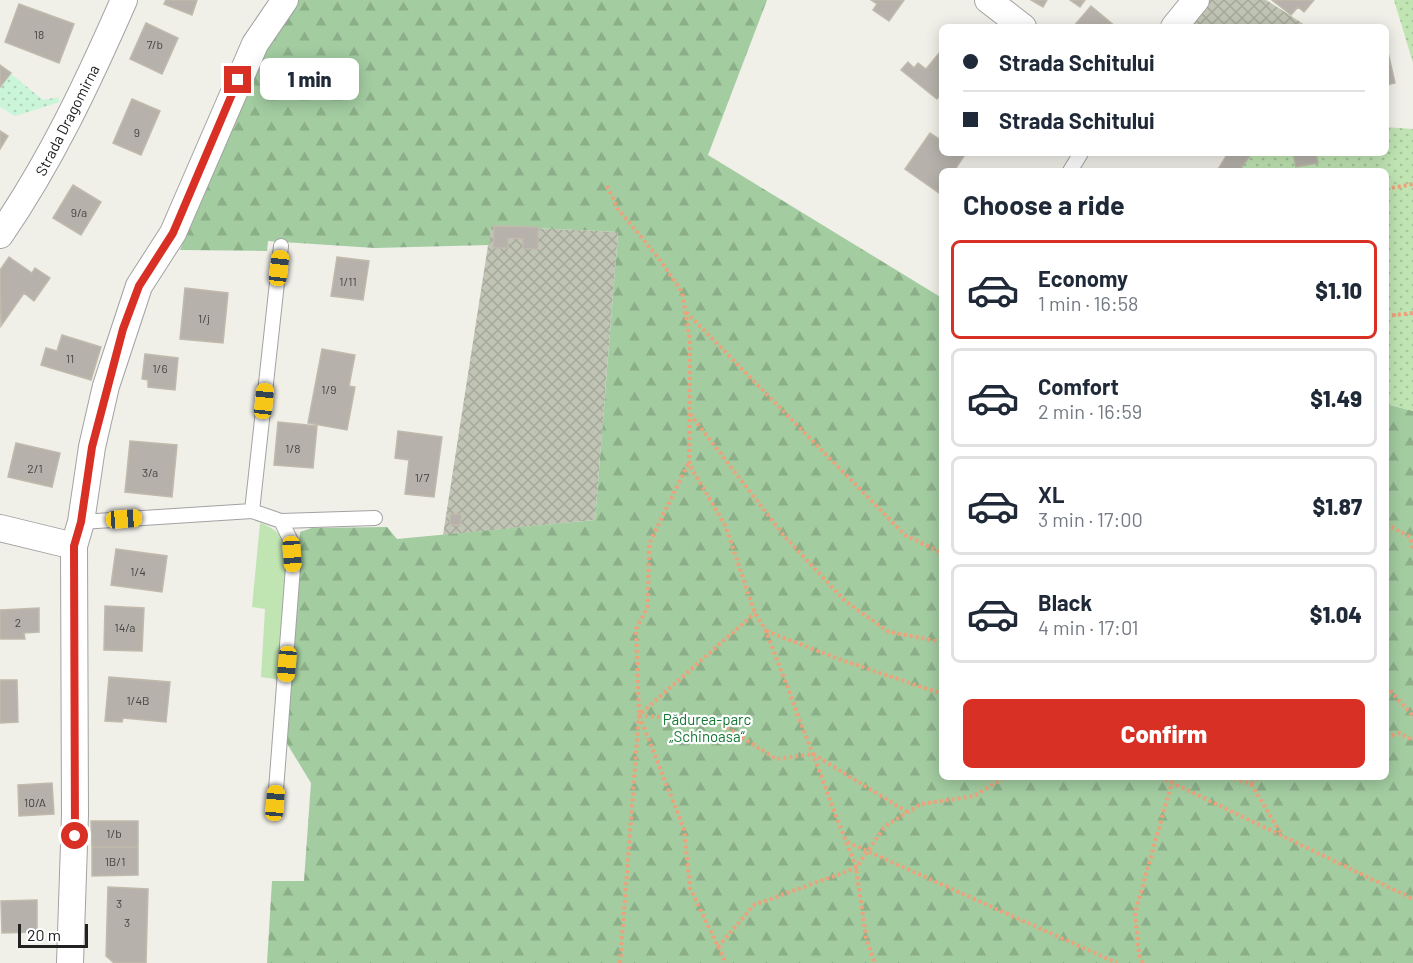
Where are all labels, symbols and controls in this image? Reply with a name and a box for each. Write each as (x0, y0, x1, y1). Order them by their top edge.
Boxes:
house number: 18 (34, 27, 44, 41)
house number: 7/b (147, 37, 163, 51)
text: Strada Schitului (999, 49, 1155, 75)
callout: 1 min (259, 59, 358, 101)
street label: Strada Dragomirna (31, 61, 103, 179)
route end (224, 66, 251, 93)
text: 1 min (288, 67, 331, 91)
text: Strada Schitului (999, 107, 1155, 133)
house number: 9 (134, 125, 140, 139)
text: Choose a ride (963, 188, 1125, 220)
house number: 9/a (71, 205, 87, 219)
car (268, 249, 290, 287)
icon: car (966, 263, 1020, 317)
text: Economy (1038, 265, 1128, 291)
house number: 1/11 (339, 274, 357, 288)
text: $1.10 (1315, 277, 1362, 303)
text: 1 min · 16:58 (1038, 291, 1138, 315)
house number: 1/j (198, 311, 210, 325)
house number: 11 (66, 351, 74, 365)
house number: 1/6 (152, 361, 168, 375)
icon: car (966, 371, 1020, 425)
text: Comfort (1038, 373, 1119, 399)
car (253, 382, 275, 420)
house number: 1/9 (321, 382, 337, 396)
text: $1.49 (1310, 385, 1362, 411)
text: 2 min · 16:59 (1038, 399, 1142, 423)
house number: 1/8 (285, 441, 301, 455)
house number: 2/1 (27, 461, 43, 475)
house number: 3/a (142, 465, 158, 479)
house number: 1/7 (415, 470, 430, 484)
icon: car (966, 479, 1020, 533)
text: XL (1038, 481, 1064, 507)
text: $1.87 (1312, 493, 1362, 519)
text: 3 min · 17:00 (1038, 507, 1143, 531)
car (105, 509, 143, 529)
car (282, 535, 302, 573)
house number: 1/4 (130, 564, 146, 578)
icon: car (966, 587, 1020, 641)
text: Black (1038, 589, 1092, 615)
text: $1.04 (1310, 601, 1362, 627)
house number: 2 (15, 615, 21, 629)
text: 4 min · 17:01 (1038, 615, 1139, 639)
house number: 14/a (115, 620, 135, 634)
car (276, 645, 298, 683)
house number: 1/4B (126, 693, 150, 707)
button: Confirm (963, 699, 1365, 768)
park label: Pădurea-parc „Schinoasa“ (663, 710, 752, 745)
car (264, 784, 286, 822)
house number: 10/A (24, 795, 46, 809)
route start (61, 822, 88, 849)
house number: 1/b (106, 826, 122, 840)
house number: 1B/1 (105, 854, 125, 868)
house number: 3 (116, 896, 122, 910)
house number: 3 (124, 915, 130, 929)
scale bar (18, 921, 88, 948)
text: 20 m (27, 925, 61, 944)

